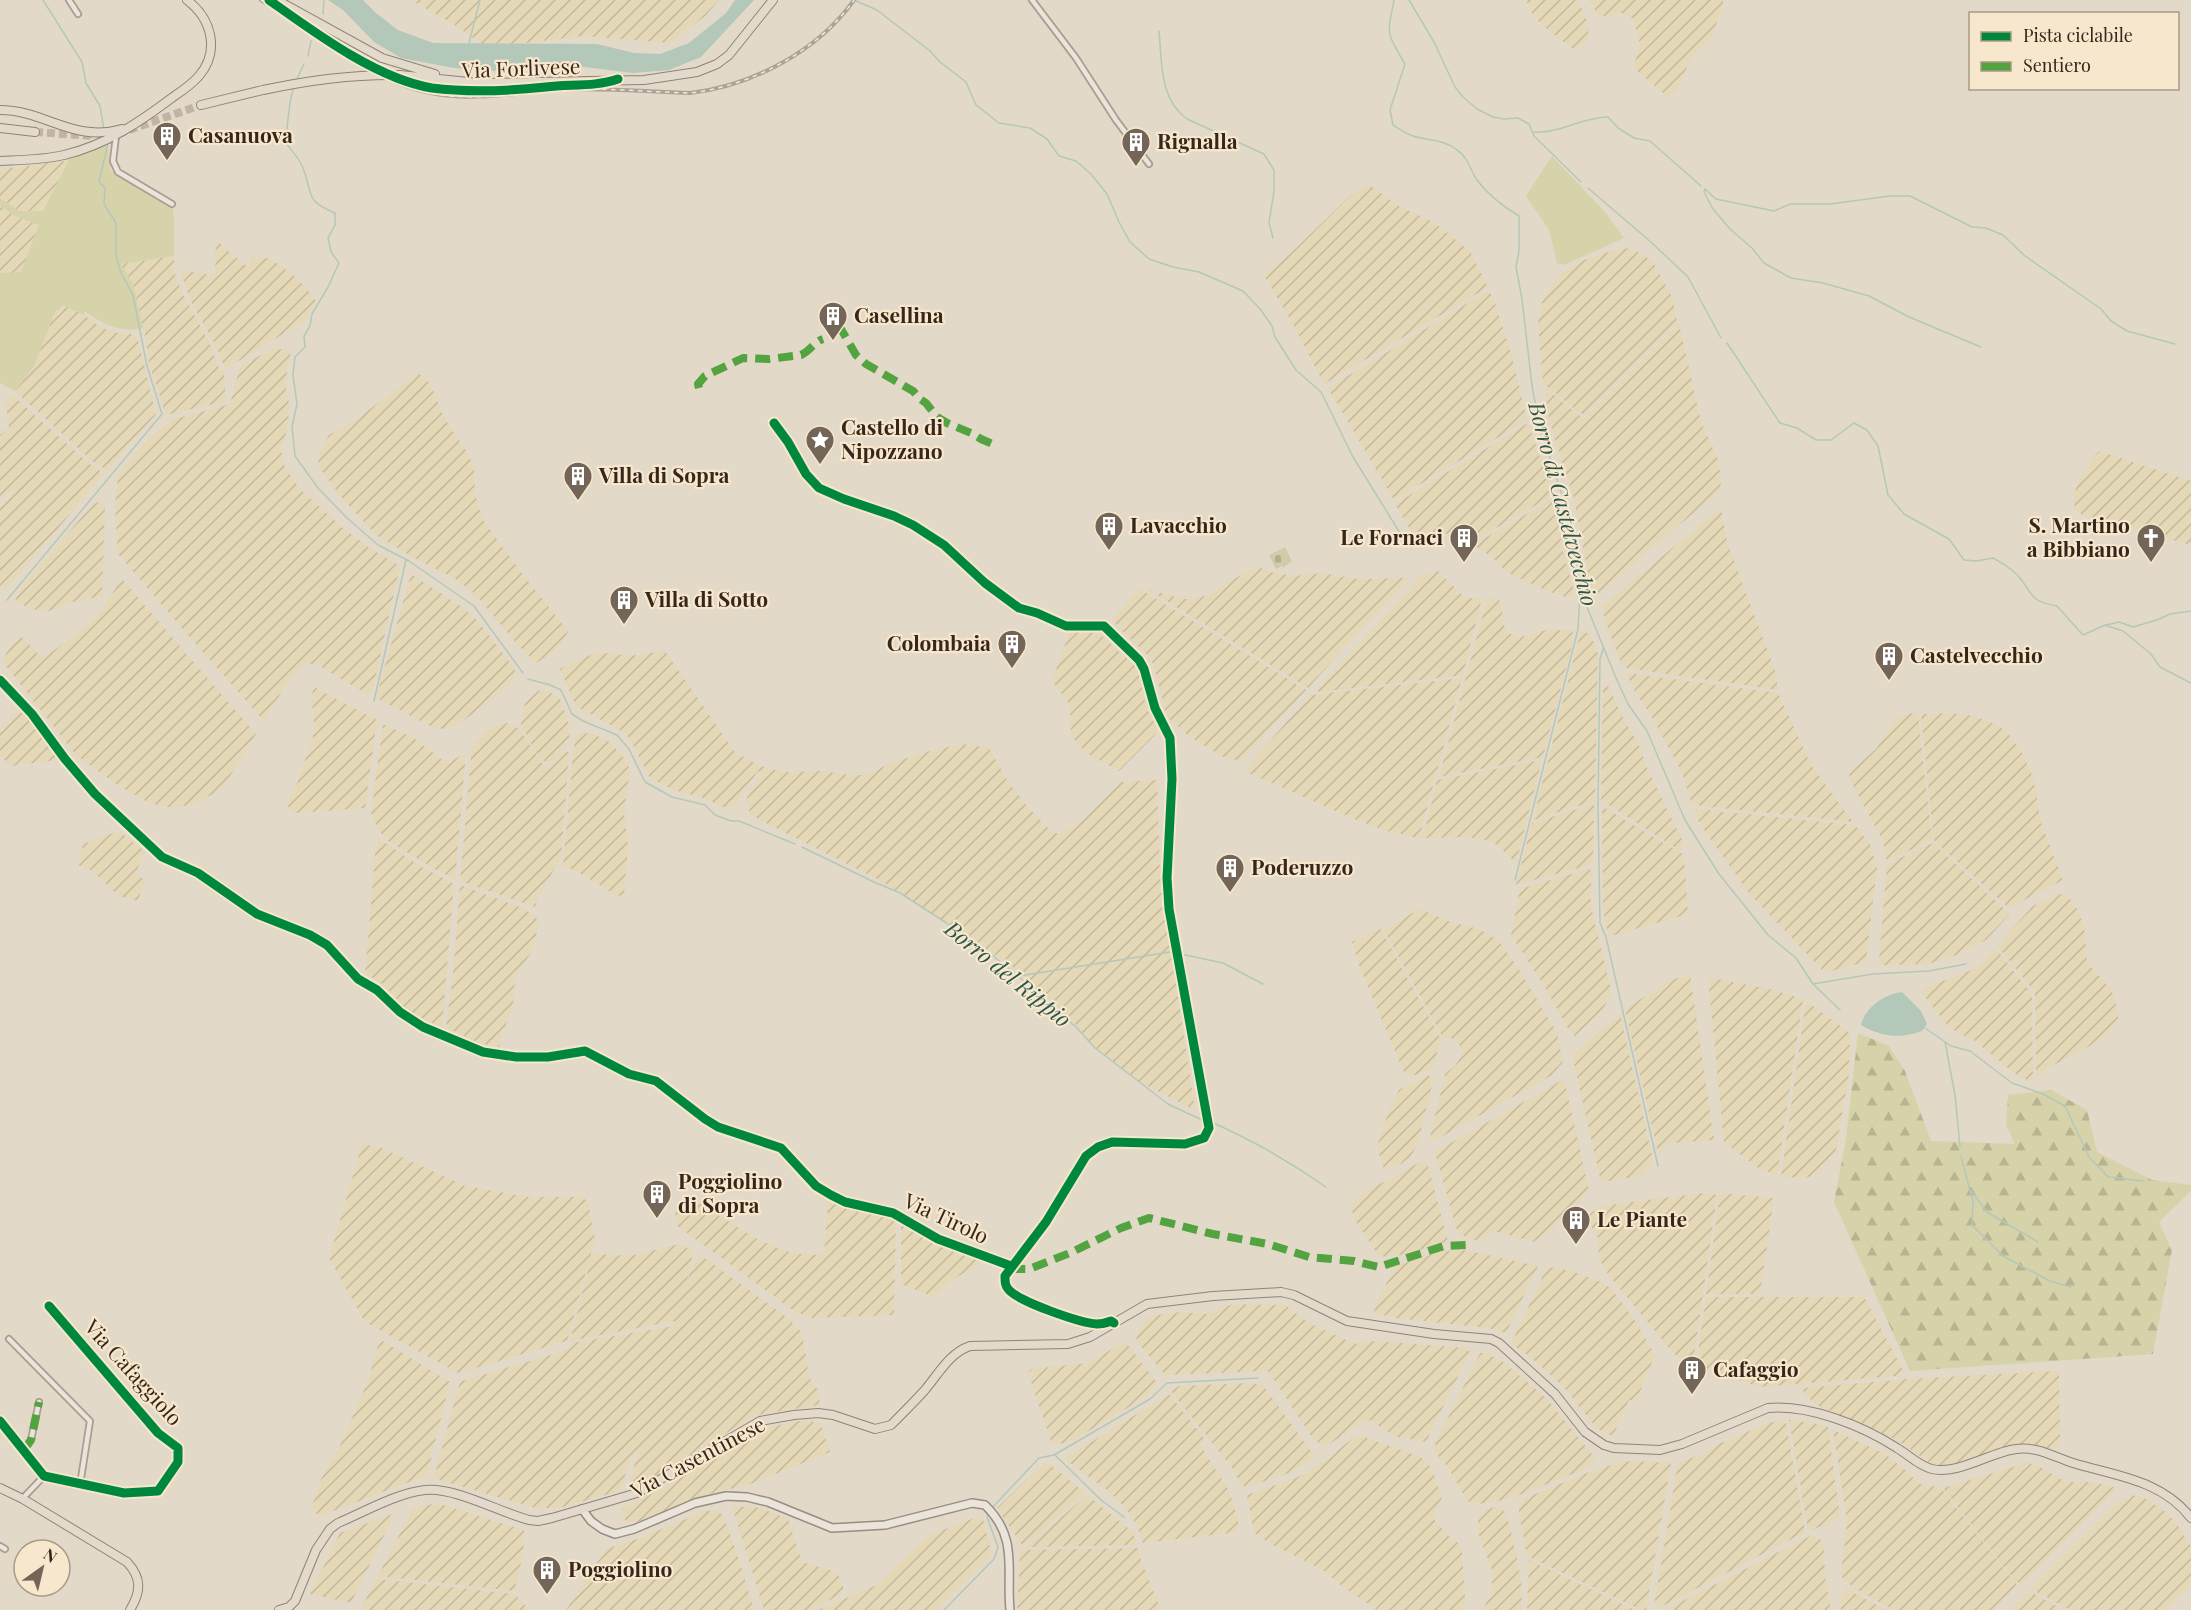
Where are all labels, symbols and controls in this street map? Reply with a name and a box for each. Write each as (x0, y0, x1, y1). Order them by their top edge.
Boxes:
legend (1969, 12, 2179, 90)
text: Pista ciclabile (2023, 23, 2133, 47)
street label: Via Forlivese (460, 51, 581, 83)
text: Sentiero (2023, 53, 2091, 77)
building icon: Casanuova (151, 120, 183, 162)
place label: Casanuova (188, 120, 293, 148)
building icon: Rignalla (1120, 126, 1152, 168)
place label: Rignalla (1157, 126, 1238, 154)
building icon: Casellina (817, 300, 849, 342)
place label: Casellina (854, 300, 944, 328)
water label: Borro di Castelvecchio (1522, 397, 1606, 609)
place label: Castello di Nipozzano (841, 412, 944, 464)
place icon: Castello di Nipozzano (804, 424, 836, 466)
building icon: Villa di Sopra (562, 460, 594, 502)
place label: Villa di Sopra (598, 460, 729, 488)
building icon: Lavacchio (1093, 510, 1125, 552)
place label: Lavacchio (1130, 510, 1227, 538)
place label: S. Martino a Bibbiano (2027, 510, 2130, 562)
place label: Le Fornaci (1340, 522, 1443, 550)
building icon: Le Fornaci (1448, 522, 1480, 564)
church icon: S. Martino a Bibbiano (2135, 522, 2167, 564)
building icon: Villa di Sotto (608, 584, 640, 626)
place label: Villa di Sotto (644, 584, 768, 612)
place label: Colombaia (887, 628, 991, 656)
building icon: Colombaia (996, 628, 1028, 670)
building icon: Castelvecchio (1873, 640, 1905, 682)
place label: Castelvecchio (1910, 640, 2043, 668)
building icon: Poderuzzo (1214, 852, 1246, 894)
place label: Poderuzzo (1251, 852, 1353, 880)
water label: Borro del Rippio (938, 912, 1078, 1033)
place label: Poggiolino di Sopra (678, 1166, 783, 1218)
building icon: Poggiolino di Sopra (641, 1178, 673, 1220)
street label: Via Tirolo (899, 1185, 994, 1249)
building icon: Le Piante (1560, 1204, 1592, 1246)
place label: Le Piante (1597, 1204, 1687, 1232)
street label: Via Cafaggiolo (79, 1312, 190, 1431)
building icon: Cafaggio (1676, 1354, 1708, 1396)
place label: Cafaggio (1713, 1354, 1799, 1382)
street label: Via Casentinese (624, 1409, 769, 1504)
north arrow (12, 1538, 72, 1598)
text: N (40, 1543, 62, 1567)
building icon: Poggiolino (531, 1554, 563, 1596)
place label: Poggiolino (568, 1554, 673, 1582)

